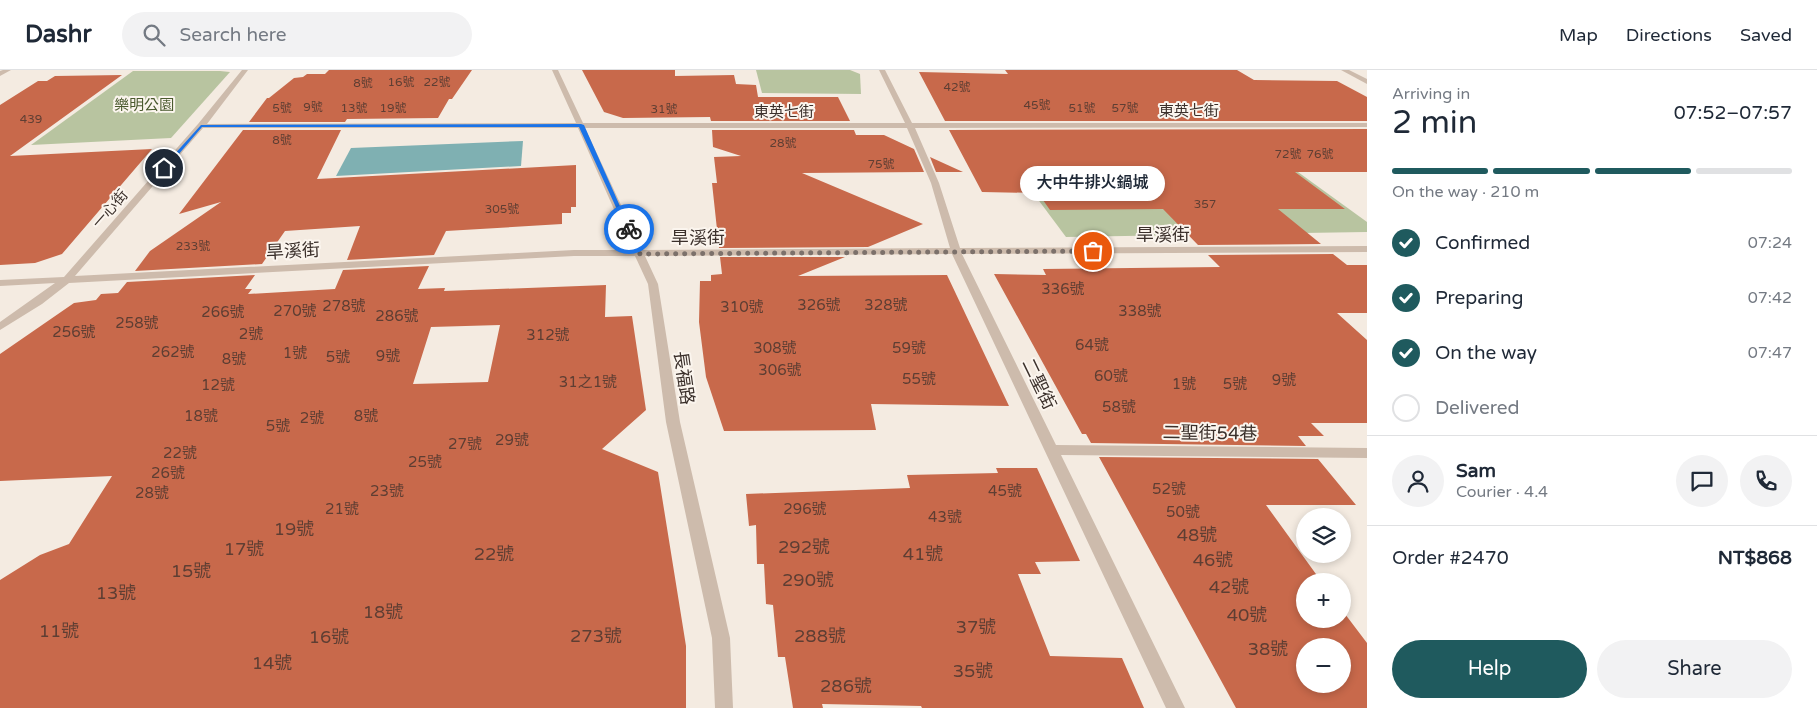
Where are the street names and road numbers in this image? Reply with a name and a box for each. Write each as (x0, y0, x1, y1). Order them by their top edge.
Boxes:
street label: 東英七街 (1159, 102, 1219, 120)
street label: 東英七街 (754, 103, 814, 121)
street label: 一心街 (88, 186, 132, 232)
street label: 旱溪街 (1136, 224, 1190, 246)
street label: 旱溪街 (671, 227, 725, 249)
street label: 旱溪街 (265, 239, 321, 263)
street label: 長福路 (669, 350, 699, 406)
street label: 二聖街 (1017, 355, 1061, 413)
street label: 二聖街54巷 (1163, 421, 1257, 445)

